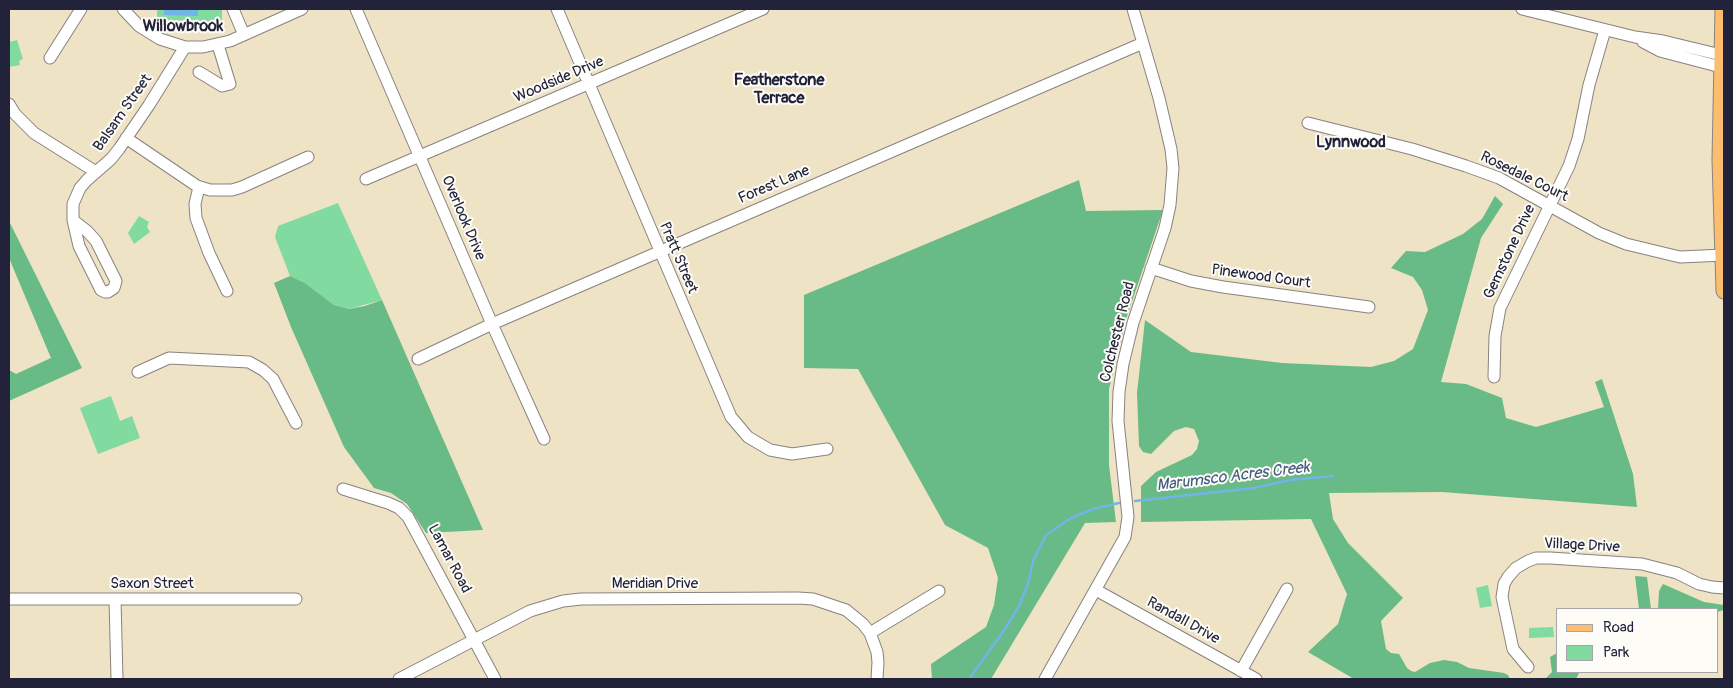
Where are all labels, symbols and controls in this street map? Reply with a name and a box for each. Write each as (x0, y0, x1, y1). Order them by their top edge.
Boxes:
district label: Willowbrook (143, 17, 223, 37)
street label: Woodside Drive (511, 53, 607, 107)
street label: Balsam Street (90, 71, 156, 155)
district label: Featherstone Terrace (734, 71, 824, 109)
district label: Lynnwood (1316, 133, 1386, 153)
street label: Rosedale Court (1477, 148, 1571, 206)
street label: Forest Lane (736, 162, 812, 208)
street label: Overlook Drive (437, 173, 489, 263)
street label: Gemstone Drive (1480, 202, 1540, 302)
street label: Pratt Street (655, 220, 701, 296)
street label: Pinewood Court (1210, 261, 1312, 293)
street label: Colchester Road (1097, 280, 1139, 384)
water label: Marumsco Acres Creek (1156, 458, 1310, 496)
street label: Lamar Road (423, 521, 475, 597)
street label: Village Drive (1544, 535, 1620, 557)
street label: Saxon Street (110, 575, 194, 593)
street label: Meridian Drive (612, 575, 698, 593)
street label: Randall Drive (1143, 594, 1223, 648)
legend (1556, 608, 1718, 673)
text: Road (1603, 618, 1634, 637)
text: Park (1603, 643, 1629, 662)

